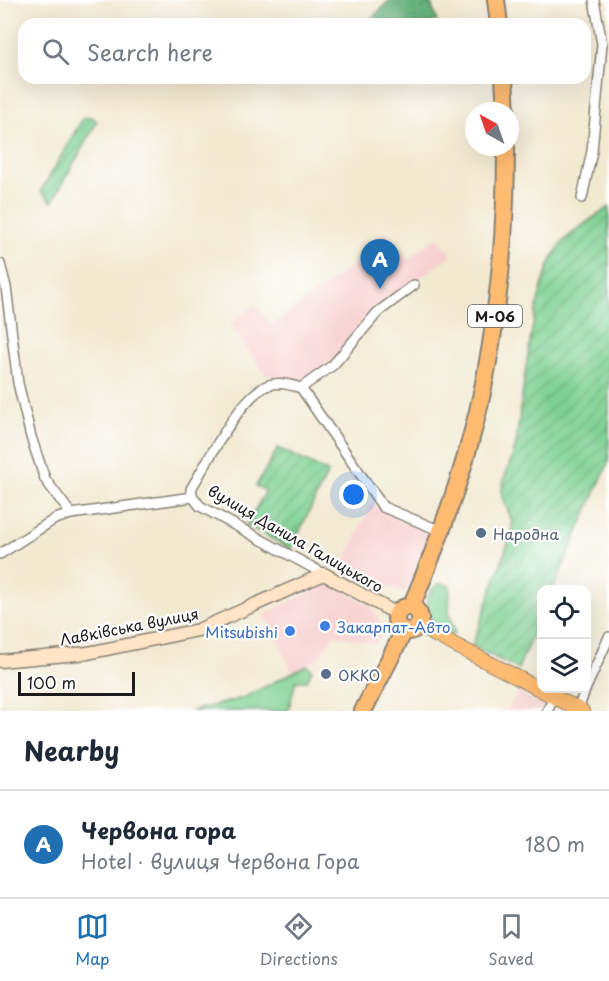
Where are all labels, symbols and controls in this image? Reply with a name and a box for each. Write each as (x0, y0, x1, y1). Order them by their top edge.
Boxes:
search box (18, 18, 591, 84)
icon: search (39, 35, 72, 68)
text: Search here (87, 35, 213, 68)
north arrow (465, 102, 519, 156)
pin: A (360, 240, 400, 289)
road number: М-06 (468, 305, 522, 327)
street label: вулиця Данила Галицького (204, 478, 388, 598)
your location (339, 480, 368, 509)
place label: Народна (493, 522, 559, 545)
marker: Народна (474, 526, 488, 540)
map controls (537, 585, 591, 693)
button: locate (537, 585, 591, 639)
street label: Лавківська вулиця (58, 601, 200, 651)
place label: Закарпат-Авто (337, 615, 451, 638)
marker: Закарпат-Авто (318, 619, 332, 633)
place label: Mitsubishi (205, 620, 278, 643)
marker: Mitsubishi (283, 624, 297, 638)
button: layers (537, 639, 591, 693)
place label: ОККО (338, 663, 380, 686)
marker: ОККО (319, 667, 333, 681)
scale bar (18, 669, 135, 696)
text: 100 m (27, 670, 76, 694)
text: Nearby (24, 731, 119, 770)
text: Червона гора (81, 813, 236, 846)
text: A (36, 829, 51, 859)
text: 180 m (525, 829, 585, 859)
text: Hotel · вулиця Червона Гора (81, 846, 359, 876)
tab: Map (75, 910, 109, 970)
tab: Directions (260, 910, 338, 970)
tab: Saved (488, 910, 534, 970)

